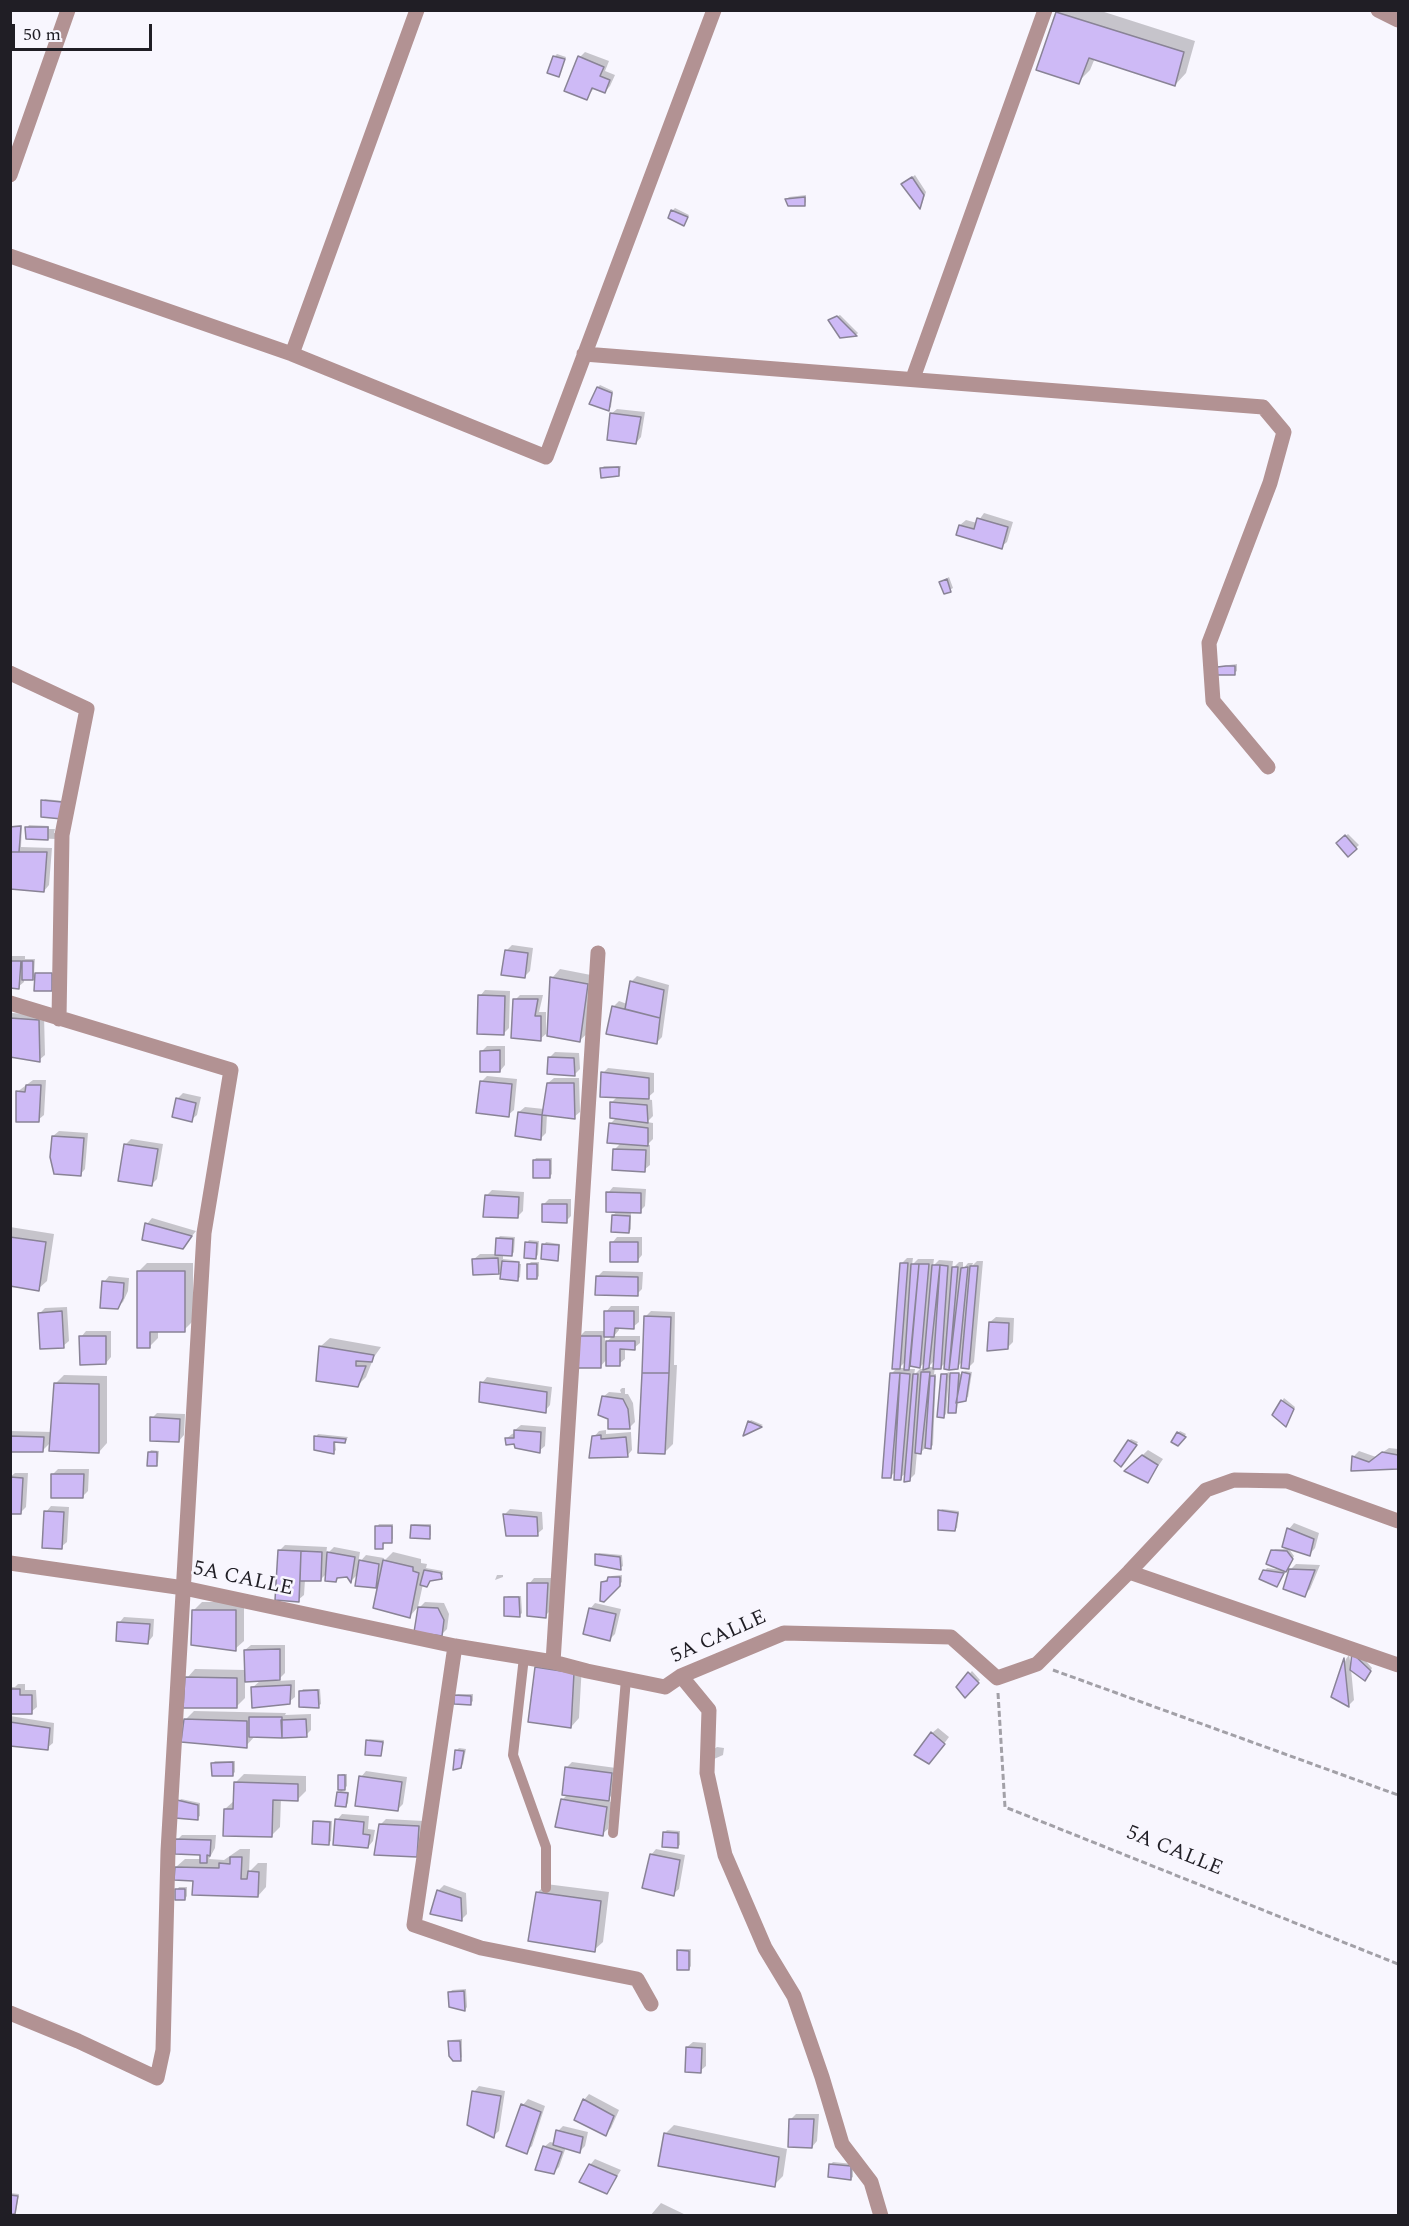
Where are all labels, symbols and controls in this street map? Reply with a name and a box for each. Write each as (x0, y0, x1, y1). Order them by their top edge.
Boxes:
scale bar (15, 12, 154, 50)
text: 50 m (23, 21, 61, 48)
street label: 5A CALLE (191, 1557, 295, 1603)
street label: 5A CALLE (667, 1606, 771, 1670)
street label: 5A CALLE (1122, 1821, 1226, 1883)

